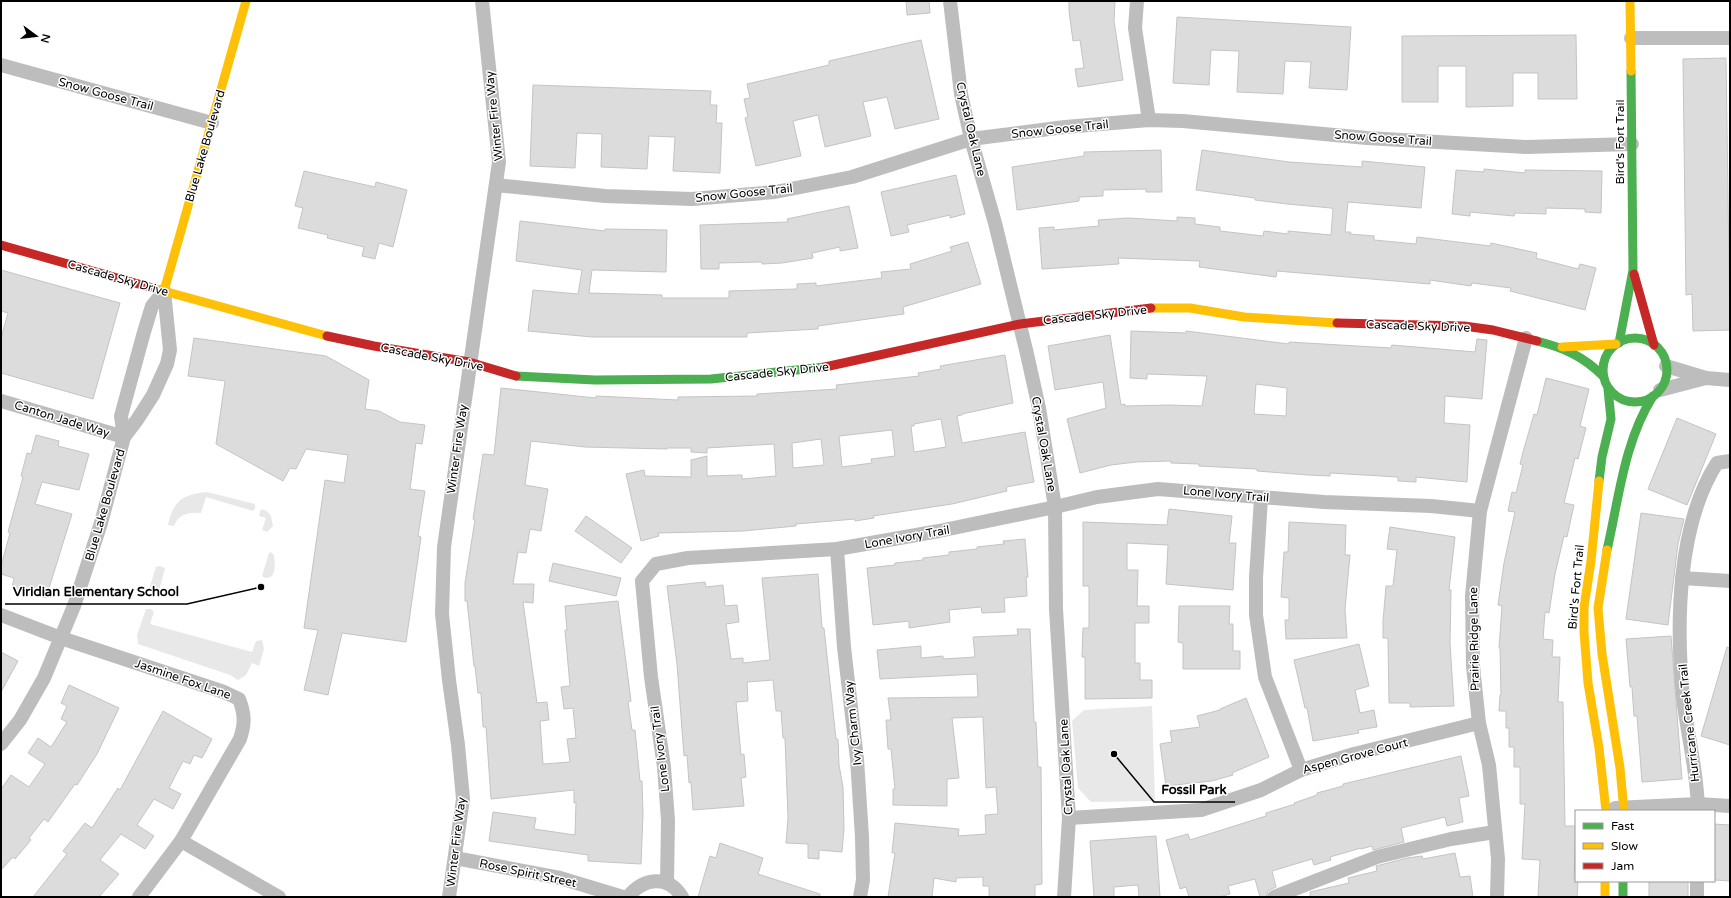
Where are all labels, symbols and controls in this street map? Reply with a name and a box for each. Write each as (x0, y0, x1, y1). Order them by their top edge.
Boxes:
north arrow (16, 16, 56, 56)
text: N (38, 33, 53, 44)
street label: Winter Fire Way (482, 70, 506, 162)
street label: Snow Goose Trail (57, 75, 155, 113)
street label: Crystal Oak Lane (953, 81, 989, 178)
street label: Blue Lake Boulevard (182, 88, 228, 204)
street label: Bird's Fort Trail (1613, 99, 1627, 185)
street label: Snow Goose Trail (1011, 117, 1109, 141)
street label: Snow Goose Trail (1334, 128, 1432, 148)
street label: Snow Goose Trail (695, 181, 793, 205)
street label: Cascade Sky Drive (66, 257, 170, 299)
street label: Cascade Sky Drive (1042, 303, 1148, 327)
street label: Cascade Sky Drive (1366, 317, 1471, 335)
street label: Cascade Sky Drive (379, 340, 485, 374)
street label: Cascade Sky Drive (724, 360, 830, 384)
street label: Crystal Oak Lane (1029, 395, 1059, 493)
street label: Canton Jade Way (13, 398, 112, 440)
street label: Winter Fire Way (444, 403, 470, 495)
street label: Blue Lake Boulevard (82, 447, 128, 563)
street label: Lone Ivory Trail (1182, 483, 1270, 505)
street label: Lone Ivory Trail (863, 523, 951, 551)
street label: Bird's Fort Trail (1565, 544, 1587, 630)
callout: Viridian Elementary School (5, 579, 187, 604)
text: Viridian Elementary School (13, 584, 179, 600)
street label: Prairie Ridge Lane (1466, 587, 1482, 691)
street label: Jasmine Fox Lane (133, 656, 233, 702)
street label: Hurricane Creek Trail (1676, 663, 1702, 783)
street label: Ivy Charm Way (842, 679, 864, 766)
street label: Lone Ivory Trail (648, 705, 672, 793)
street label: Crystal Oak Lane (1056, 718, 1076, 815)
street label: Aspen Grove Court (1301, 735, 1410, 777)
callout: Fossil Park (1154, 777, 1235, 802)
text: Fossil Park (1161, 782, 1227, 798)
street label: Winter Fire Way (444, 796, 469, 888)
legend (1575, 810, 1715, 882)
text: Fast (1611, 819, 1635, 833)
text: Slow (1611, 839, 1638, 853)
street label: Rose Spirit Street (478, 856, 578, 890)
text: Jam (1611, 859, 1634, 873)

